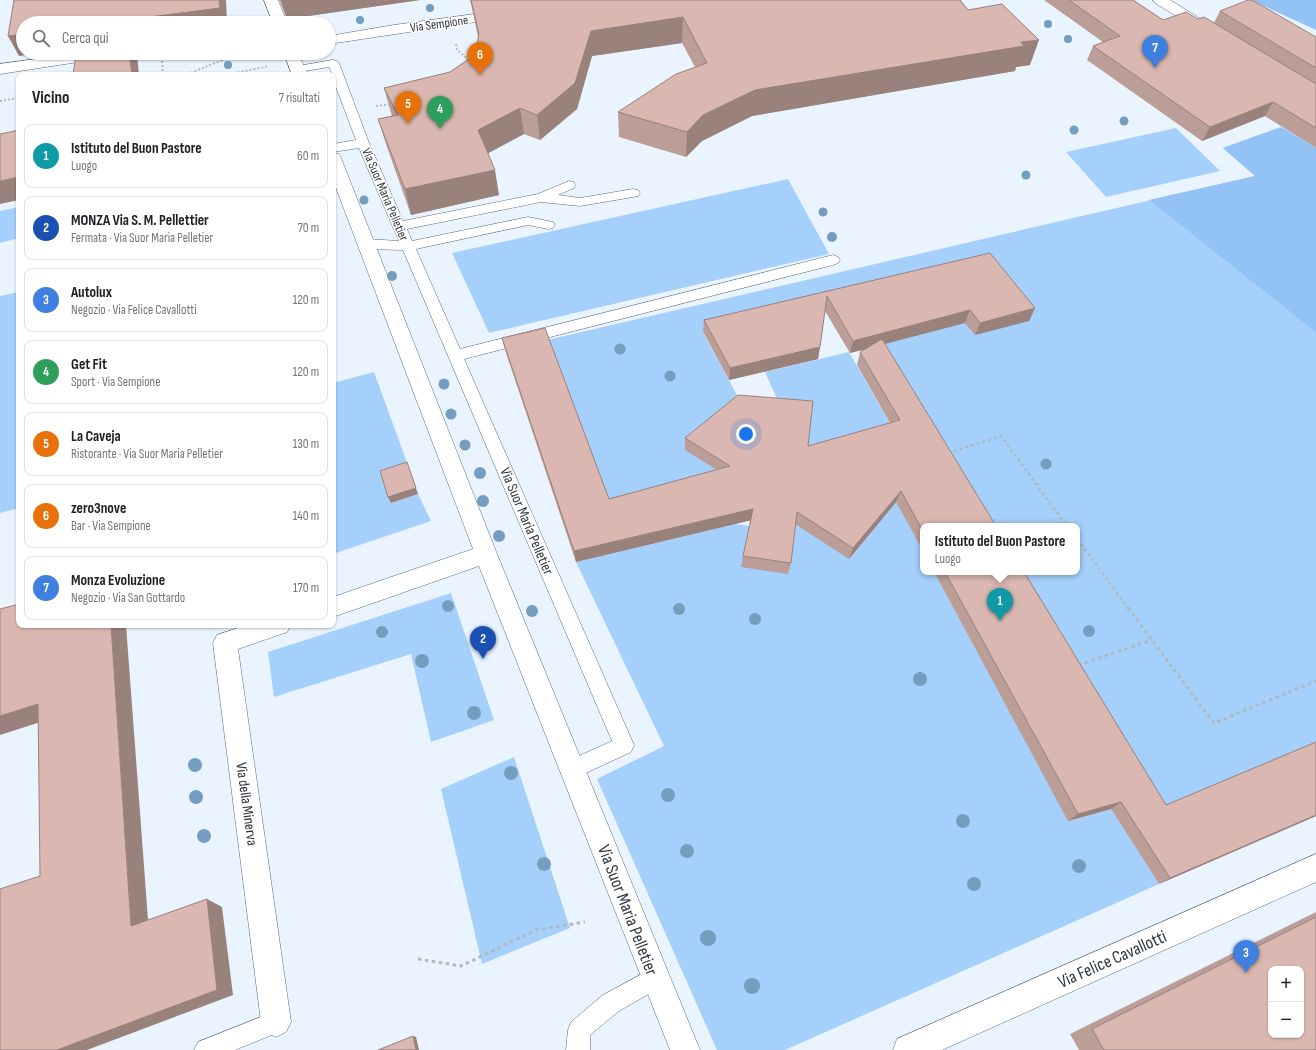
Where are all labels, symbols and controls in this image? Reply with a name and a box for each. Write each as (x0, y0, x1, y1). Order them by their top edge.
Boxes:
street label: Via Sempione (409, 12, 469, 36)
search box (16, 16, 336, 60)
icon: search (30, 27, 52, 49)
text: Cerca qui (62, 29, 109, 48)
pin: 7 (1142, 35, 1168, 68)
pin: 6 (467, 42, 493, 75)
text: Vicino (32, 88, 69, 108)
text: 7 risultati (279, 90, 320, 106)
pin: 5 (395, 91, 421, 124)
pin: 4 (427, 96, 453, 129)
text: Istituto del Buon Pastore (71, 139, 202, 158)
street label: Via Suor Maria Pelletier (358, 145, 412, 244)
text: 1 (43, 148, 49, 164)
text: 60 m (297, 148, 319, 164)
text: Luogo (71, 158, 97, 174)
text: MONZA Via S. M. Pellettier (71, 211, 209, 230)
text: 2 (43, 220, 49, 236)
text: 70 m (298, 220, 319, 236)
text: Fermata · Via Suor Maria Pelletier (71, 230, 213, 246)
text: Autolux (71, 283, 112, 302)
text: 3 (43, 292, 49, 308)
text: 120 m (293, 292, 319, 308)
text: Negozio · Via Felice Cavallotti (71, 302, 197, 318)
text: Get Fit (71, 355, 107, 374)
text: 4 (43, 364, 49, 380)
text: 120 m (293, 364, 319, 380)
text: Sport · Via Sempione (71, 374, 160, 390)
your location (736, 424, 756, 444)
text: La Caveja (71, 427, 121, 446)
text: 5 (43, 436, 49, 452)
text: 130 m (293, 436, 319, 452)
text: Ristorante · Via Suor Maria Pelletier (71, 446, 223, 462)
street label: Via Suor Maria Pelletier (495, 465, 558, 578)
text: zero3nove (71, 499, 126, 518)
text: 6 (43, 508, 49, 524)
text: 140 m (293, 508, 319, 524)
text: Bar · Via Sempione (71, 518, 151, 534)
popup (920, 523, 1080, 575)
text: Istituto del Buon Pastore (935, 532, 1065, 551)
text: Luogo (935, 551, 961, 567)
text: Monza Evoluzione (71, 571, 165, 590)
text: 7 (43, 580, 49, 596)
text: 170 m (293, 580, 319, 596)
pin: 1 (987, 588, 1013, 621)
text: Negozio · Via San Gottardo (71, 590, 185, 606)
pin: 2 (470, 626, 496, 659)
street label: Via della Minerva (231, 761, 262, 847)
street label: Via Suor Maria Pelletier (593, 842, 662, 978)
street label: Via Felice Cavallotti (1055, 926, 1170, 993)
pin: 3 (1233, 940, 1259, 973)
map controls (1268, 966, 1304, 1038)
button: + (1268, 966, 1304, 1002)
button: − (1268, 1002, 1304, 1038)

